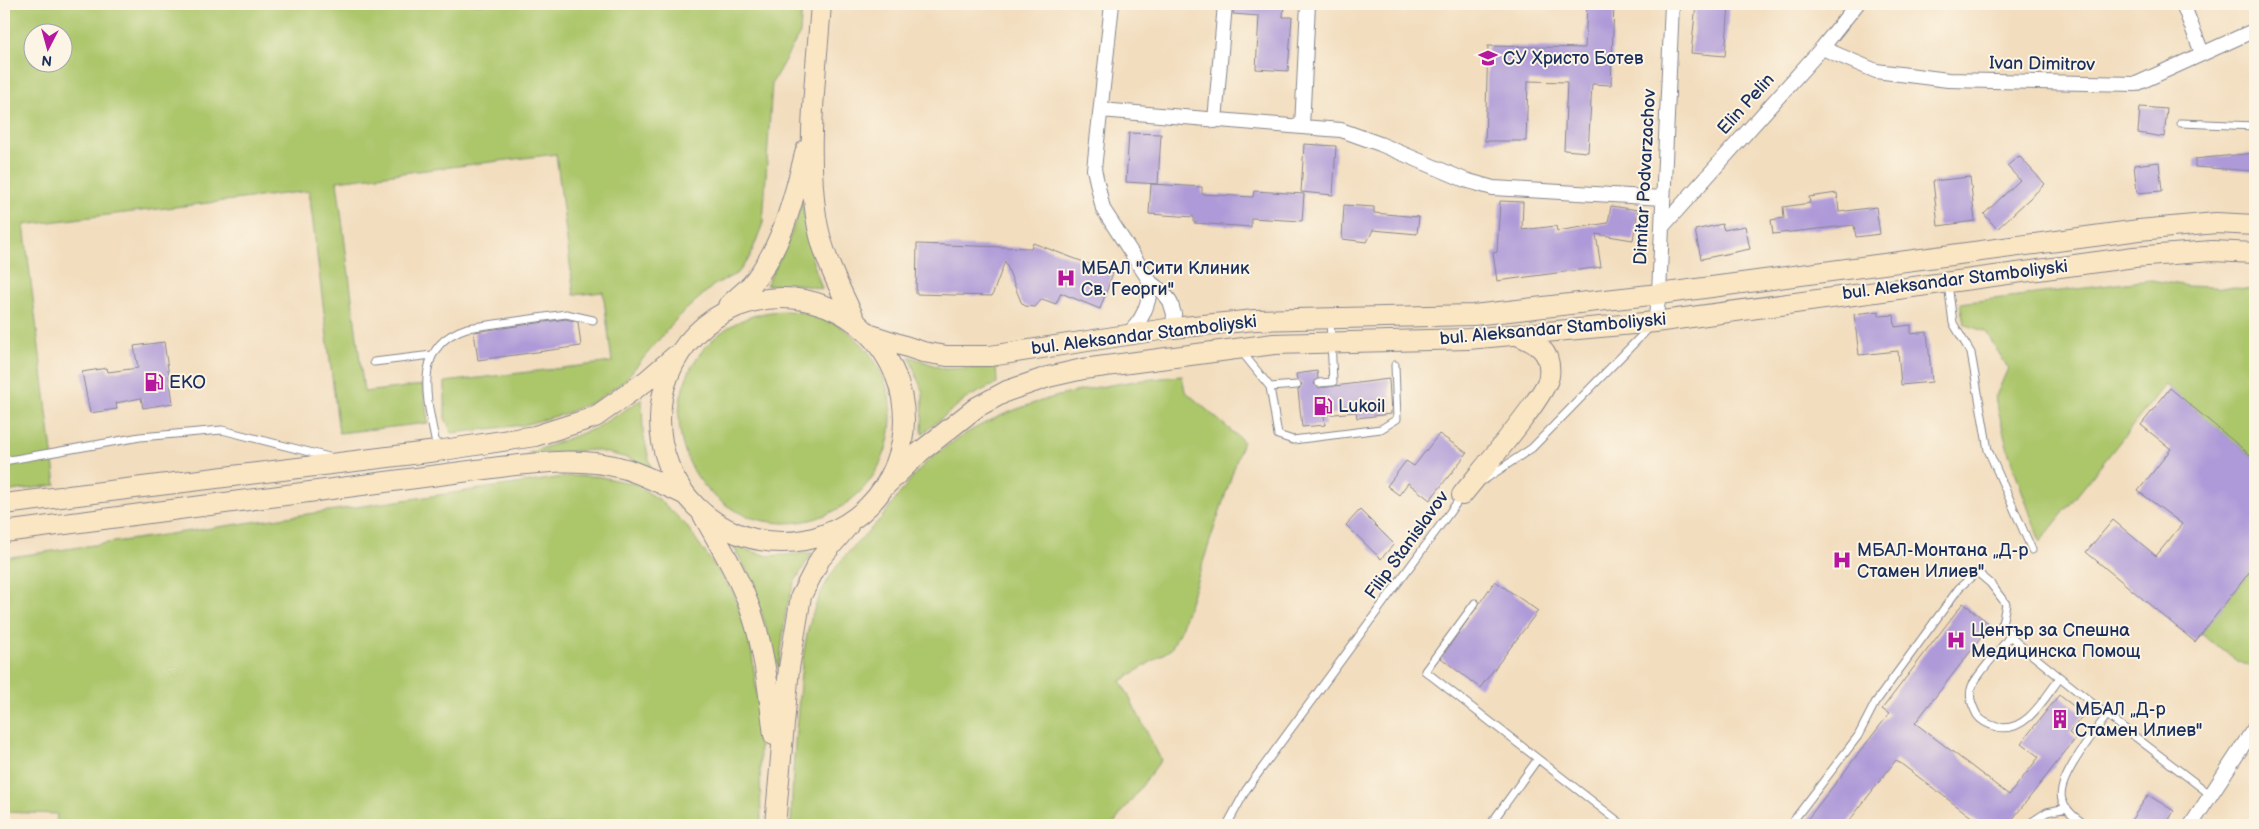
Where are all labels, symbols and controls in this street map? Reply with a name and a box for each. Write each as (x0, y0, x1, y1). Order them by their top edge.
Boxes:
north arrow (22, 22, 72, 72)
school or university icon: СУ Христо Ботев (1477, 47, 1499, 69)
place label: СУ Христо Ботев (1503, 48, 1644, 69)
text: N (41, 51, 53, 69)
street label: Ivan Dimitrov (1989, 53, 2096, 75)
street label: Elin Pelin (1713, 69, 1779, 139)
street label: Dimitar Podvarzachov (1630, 88, 1660, 266)
street label: bul. Aleksandar Stamboliyski (1841, 256, 2069, 304)
place label: МБАЛ "Сити Клиник Св. Георги" (1081, 258, 1250, 300)
hospital icon: МБАЛ "Сити Клиник Св. Георги" (1055, 267, 1077, 289)
street label: bul. Aleksandar Stamboliyski (1439, 309, 1667, 349)
street label: bul. Aleksandar Stamboliyski (1030, 311, 1258, 359)
fuel station icon: EKO (143, 371, 165, 393)
place label: EKO (169, 372, 206, 393)
fuel station icon: Lukoil (1312, 395, 1334, 417)
place label: Lukoil (1338, 396, 1385, 417)
street label: Filip Stanislavov (1361, 486, 1454, 603)
place label: МБАЛ-Монтана „Д-р Стамен Илиев" (1857, 540, 2028, 582)
hospital icon: МБАЛ-Монтана „Д-р Стамен Илиев" (1831, 549, 1853, 571)
place label: Център за Спешна Медицинска Помощ (1971, 620, 2141, 662)
hospital icon: Център за Спешна Медицинска Помощ (1945, 629, 1967, 651)
place label: МБАЛ „Д-р Стамен Илиев" (2075, 699, 2203, 741)
building icon: МБАЛ „Д-р Стамен Илиев" (2049, 708, 2071, 730)

